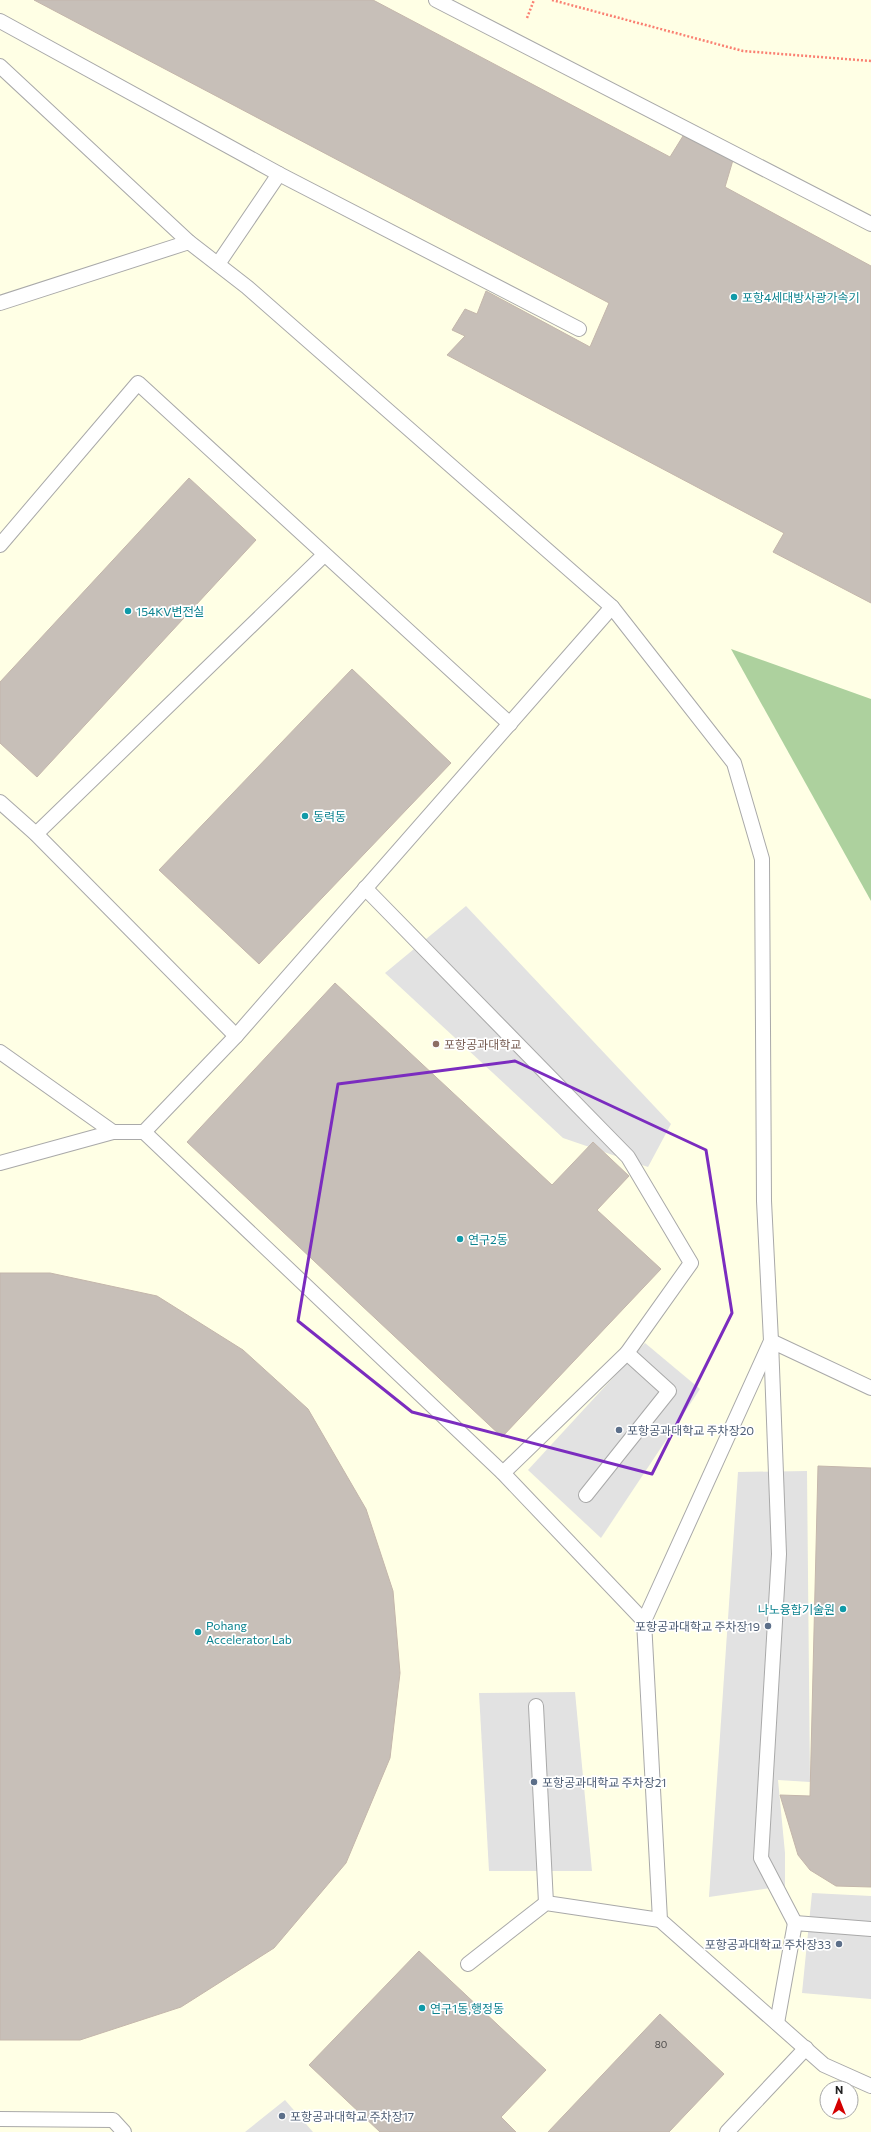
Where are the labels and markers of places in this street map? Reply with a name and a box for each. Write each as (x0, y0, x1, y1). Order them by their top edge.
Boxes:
place label: 포항4세대방사광가속기 (742, 290, 860, 304)
marker: 포항4세대방사광가속기 (729, 292, 739, 302)
place label: 154KV변전실 (136, 604, 205, 618)
marker: 154KV변전실 (123, 606, 133, 616)
place label: 동력동 (313, 809, 346, 823)
marker: 동력동 (300, 811, 310, 821)
place label: 포항공과대학교 (444, 1037, 521, 1051)
marker: 포항공과대학교 (431, 1039, 441, 1049)
place label: 연구2동 (468, 1232, 508, 1246)
marker: 연구2동 (455, 1234, 465, 1244)
place label: 포항공과대학교 주차장20 (627, 1423, 754, 1437)
marker: 포항공과대학교 주차장20 (614, 1425, 624, 1435)
place label: 나노융합기술원 (758, 1602, 835, 1616)
marker: 나노융합기술원 (838, 1604, 848, 1614)
place label: Pohang Accelerator Lab (206, 1618, 292, 1646)
place label: 포항공과대학교 주차장19 (635, 1619, 760, 1633)
marker: 포항공과대학교 주차장19 (763, 1621, 773, 1631)
marker: Pohang Accelerator Lab (193, 1627, 203, 1637)
place label: 포항공과대학교 주차장21 (542, 1775, 666, 1789)
marker: 포항공과대학교 주차장21 (529, 1777, 539, 1787)
place label: 포항공과대학교 주차장33 (705, 1937, 831, 1951)
marker: 포항공과대학교 주차장33 (834, 1939, 844, 1949)
place label: 연구1동,행정동 (430, 2001, 504, 2015)
marker: 연구1동,행정동 (417, 2003, 427, 2013)
place label: 포항공과대학교 주차장17 (290, 2109, 414, 2123)
marker: 포항공과대학교 주차장17 (277, 2111, 287, 2121)

